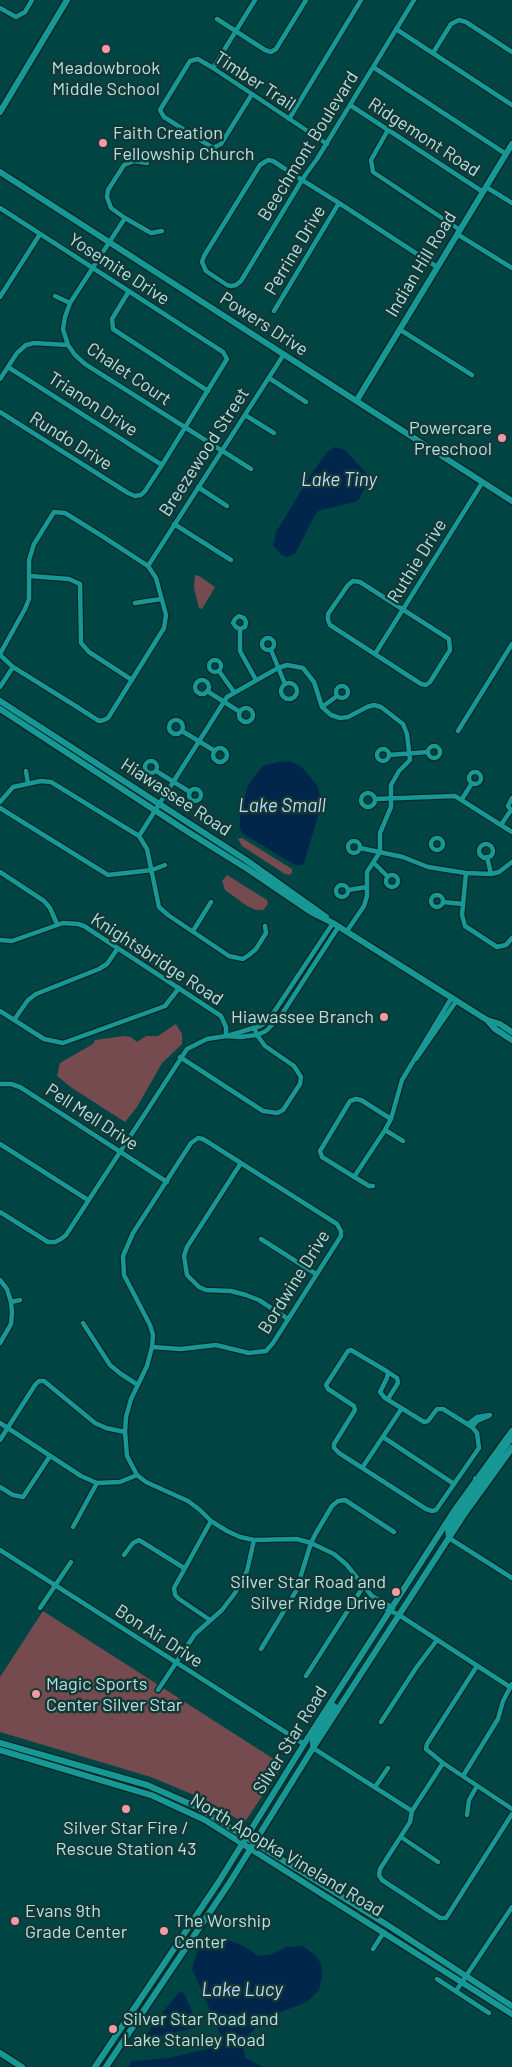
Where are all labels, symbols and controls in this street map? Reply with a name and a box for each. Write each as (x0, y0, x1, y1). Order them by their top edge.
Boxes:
marker: Meadowbrook Middle School (100, 43, 112, 55)
street label: Timber Trail (210, 47, 300, 115)
place label: Meadowbrook Middle School (52, 57, 160, 100)
street label: Beechmont Boulevard (253, 67, 363, 225)
street label: Ridgemont Road (364, 93, 484, 181)
place label: Faith Creation Fellowship Church (113, 122, 255, 164)
marker: Faith Creation Fellowship Church (97, 137, 109, 149)
street label: Perrine Drive (260, 201, 330, 299)
street label: Indian Hill Road (381, 207, 461, 321)
street label: Yosemite Drive (64, 228, 174, 310)
street label: Powers Drive (216, 287, 312, 361)
street label: Chalet Court (83, 338, 175, 410)
street label: Trianon Drive (44, 367, 142, 441)
street label: Breezewood Street (154, 384, 254, 520)
street label: Rundo Drive (26, 407, 116, 475)
place label: Powercare Preschool (409, 417, 492, 459)
marker: Powercare Preschool (496, 432, 508, 444)
water label: Lake Tiny (301, 469, 377, 491)
street label: Ruthie Drive (383, 515, 451, 607)
street label: Hiawassee Road (117, 753, 235, 841)
water label: Lake Small (238, 795, 326, 817)
street label: Knightsbridge Road (87, 908, 227, 1010)
place label: Hiawassee Branch (231, 1006, 374, 1028)
marker: Hiawassee Branch (378, 1011, 390, 1023)
street label: Pell Mell Drive (42, 1079, 142, 1155)
street label: Bordwine Drive (254, 1226, 334, 1338)
place label: Silver Star Road and Silver Ridge Drive (230, 1571, 386, 1614)
marker: Silver Star Road and Silver Ridge Drive (390, 1586, 402, 1598)
street label: Bon Air Drive (111, 1600, 207, 1672)
place label: Magic Sports Center Silver Star (46, 1673, 182, 1716)
street label: Silver Star Road (248, 1682, 332, 1798)
marker: Magic Sports Center Silver Star (30, 1688, 42, 1700)
street label: North Apopka Vineland Road (187, 1789, 387, 1921)
marker: Silver Star Fire / Rescue Station 43 (120, 1803, 132, 1815)
place label: Silver Star Fire / Rescue Station 43 (56, 1817, 196, 1860)
place label: Evans 9th Grade Center (25, 1900, 127, 1942)
place label: The Worship Center (174, 1910, 271, 1952)
marker: Evans 9th Grade Center (9, 1915, 21, 1927)
marker: The Worship Center (158, 1925, 170, 1937)
water label: Lake Lucy (201, 1979, 283, 2001)
place label: Silver Star Road and Lake Stanley Road (123, 2008, 279, 2050)
marker: Silver Star Road and Lake Stanley Road (107, 2023, 119, 2035)

